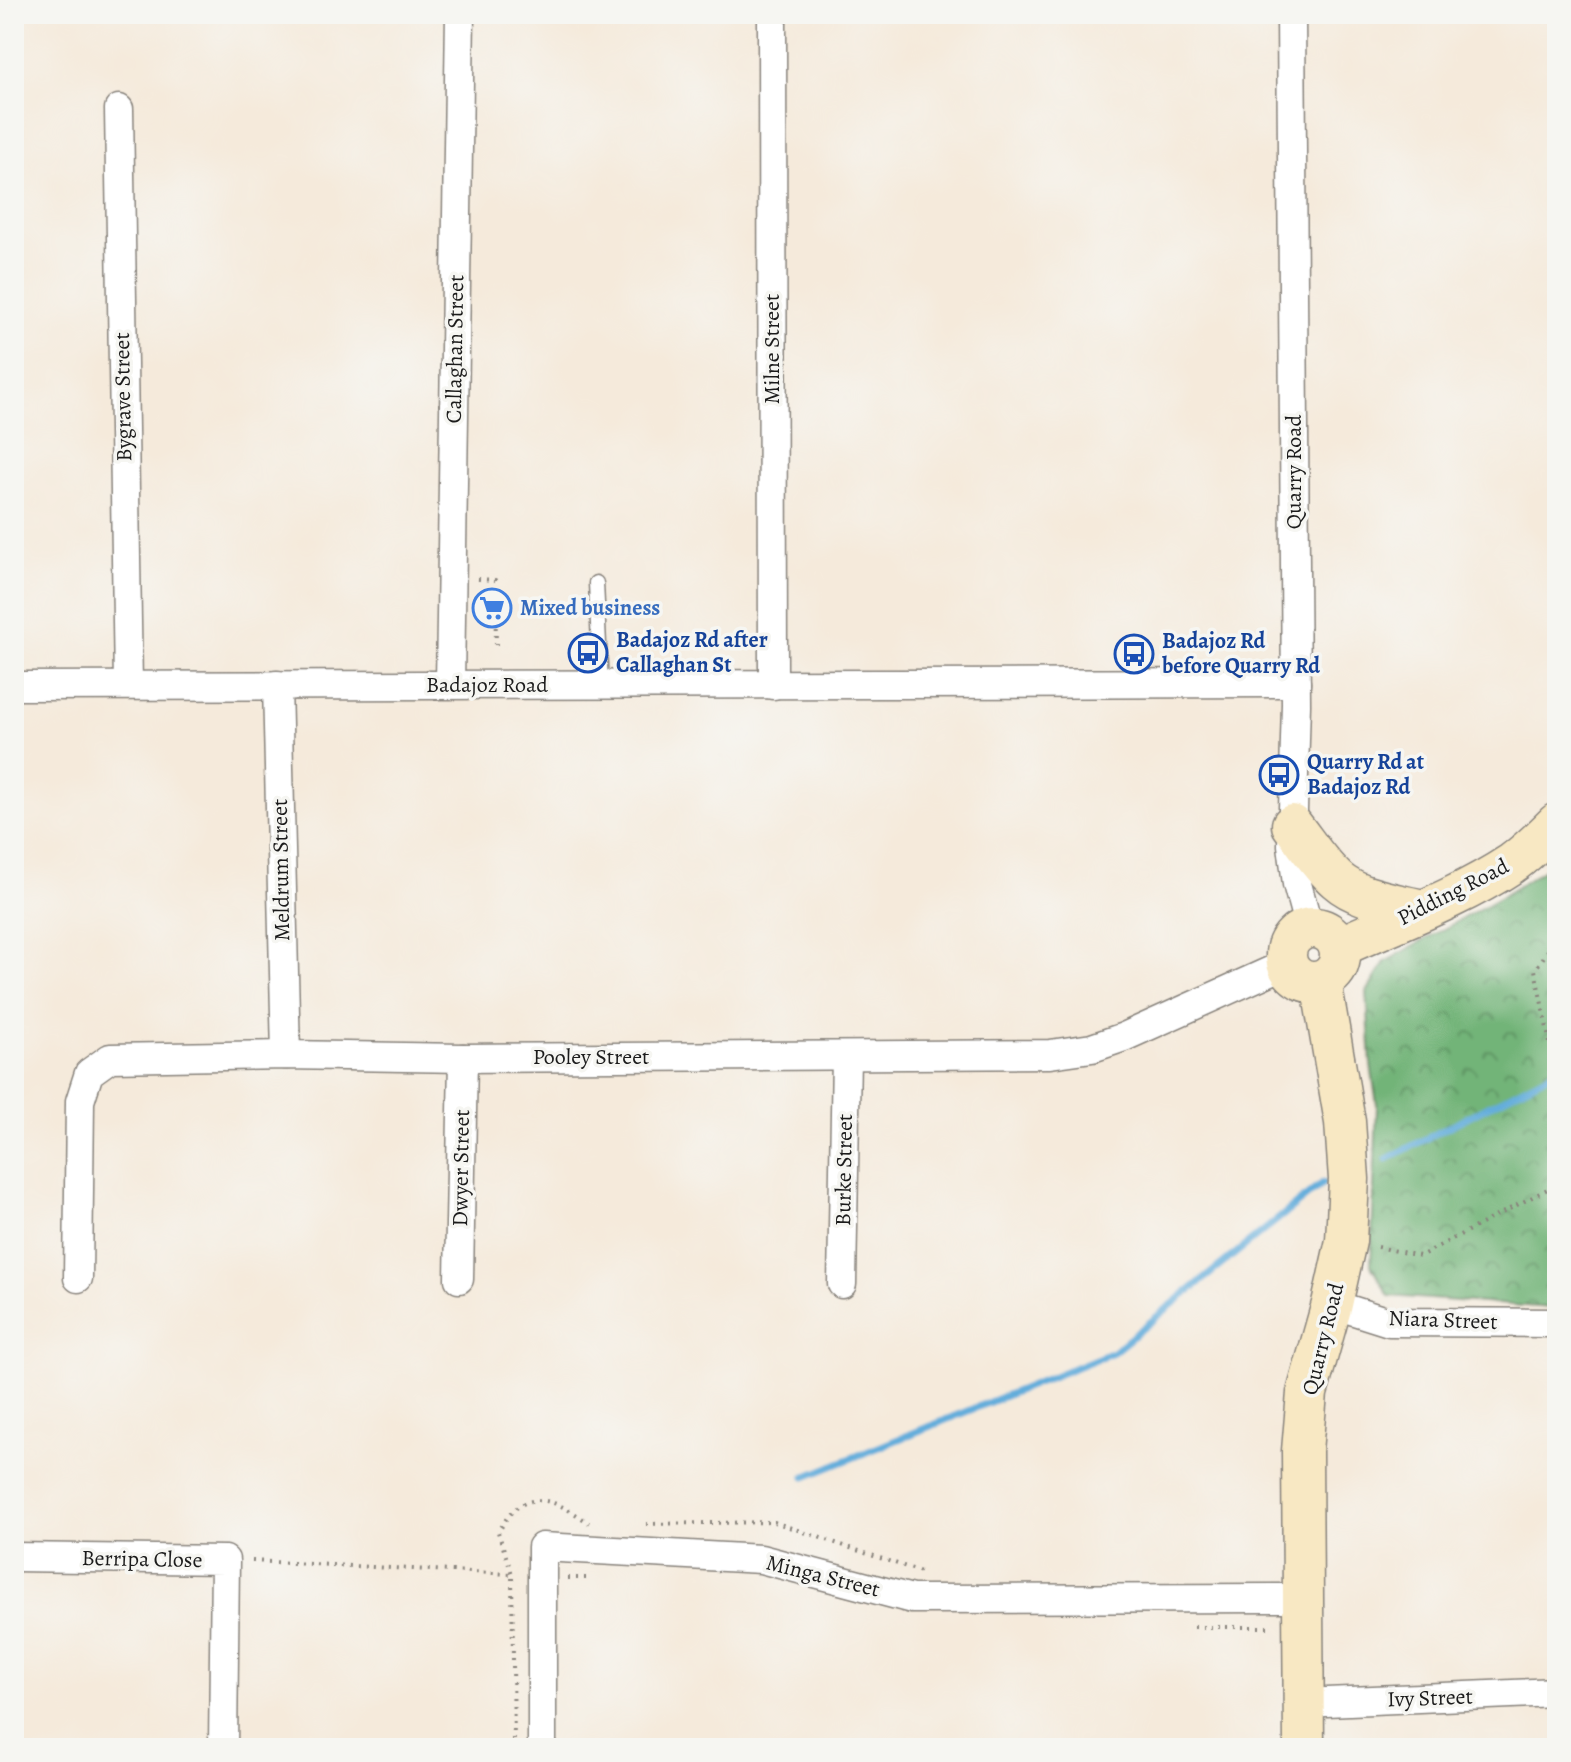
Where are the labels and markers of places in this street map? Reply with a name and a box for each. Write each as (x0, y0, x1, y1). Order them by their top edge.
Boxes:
supermarket icon: Mixed business (471, 587, 513, 629)
place label: Mixed business (520, 593, 660, 623)
place label: Badajoz Rd after Callaghan St (616, 625, 768, 680)
place label: Badajoz Rd before Quarry Rd (1161, 626, 1320, 681)
bus stop icon: Badajoz Rd after Callaghan St (567, 632, 609, 674)
bus stop icon: Badajoz Rd before Quarry Rd (1113, 633, 1155, 675)
place label: Quarry Rd at Badajoz Rd (1307, 747, 1425, 802)
bus stop icon: Quarry Rd at Badajoz Rd (1258, 754, 1300, 796)

